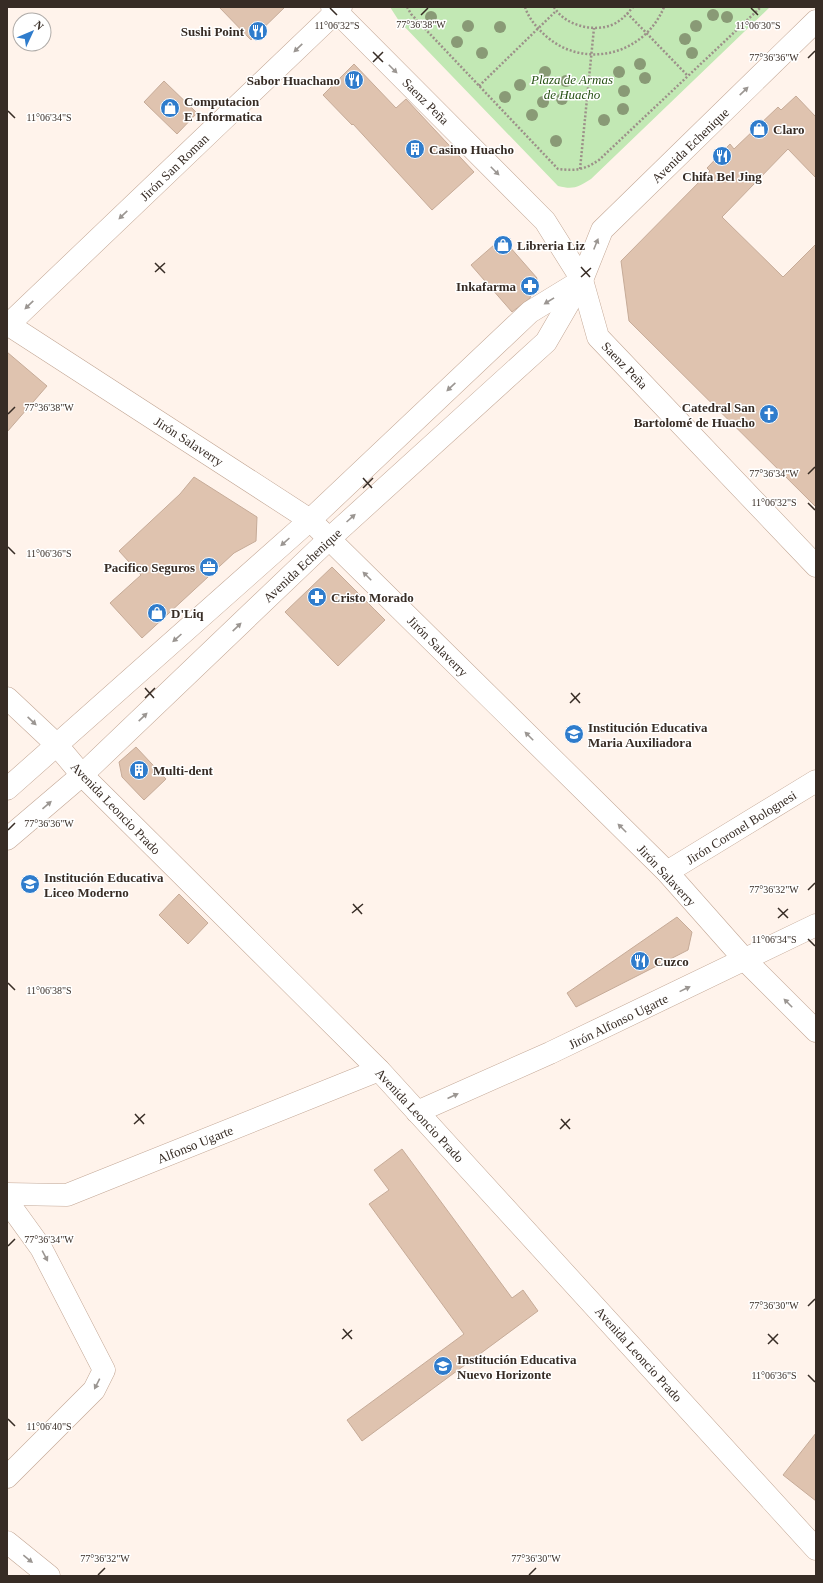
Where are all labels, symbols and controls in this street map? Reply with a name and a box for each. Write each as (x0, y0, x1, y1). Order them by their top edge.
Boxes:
north arrow (12, 12, 52, 52)
text: N (32, 18, 46, 32)
text: 77°36'38"W (396, 19, 446, 30)
restaurant icon: Sushi Point (247, 20, 269, 42)
text: 11°06'32"S (314, 20, 360, 31)
text: 11°06'30"S (735, 20, 781, 31)
place label: Sushi Point (181, 24, 245, 39)
one-way arrow (293, 43, 303, 53)
text: 77°36'36"W (749, 52, 799, 63)
one-way arrow (389, 64, 398, 74)
restaurant icon: Sabor Huachano (343, 69, 365, 91)
park label: Plaza de Armas de Huacho (530, 72, 613, 102)
place label: Sabor Huachano (247, 73, 340, 88)
street label: Saenz Peña (399, 75, 452, 128)
one-way arrow (739, 86, 749, 96)
place label: Computacion E Informatica (184, 94, 263, 124)
shop icon: Computacion E Informatica (159, 97, 181, 119)
street label: Avenida Echenique (649, 105, 732, 186)
text: 11°06'34"S (26, 112, 72, 123)
shop icon: Claro (748, 118, 770, 140)
place label: Claro (773, 122, 805, 137)
street label: Jirón San Roman (137, 131, 212, 204)
building icon: Casino Huacho (404, 138, 426, 160)
place label: Casino Huacho (429, 142, 514, 157)
restaurant icon: Chifa Bel Jing (711, 145, 733, 167)
one-way arrow (490, 166, 500, 176)
place label: Chifa Bel Jing (682, 169, 762, 184)
one-way arrow (118, 210, 128, 220)
shop icon: Libreria Liz (492, 234, 514, 256)
place label: Libreria Liz (517, 238, 585, 253)
one-way arrow (594, 238, 600, 250)
pharmacy icon: Inkafarma (519, 275, 541, 297)
place label: Inkafarma (456, 279, 516, 294)
one-way arrow (544, 297, 554, 305)
one-way arrow (24, 300, 34, 310)
street label: Saenz Peña (599, 339, 651, 392)
one-way arrow (446, 382, 456, 391)
place label: Catedral San Bartolomé de Huacho (634, 400, 756, 430)
text: 77°36'38"W (24, 402, 74, 413)
church icon: Catedral San Bartolomé de Huacho (758, 403, 780, 425)
street label: Jirón Salaverry (151, 414, 226, 470)
text: 77°36'34"W (749, 468, 799, 479)
text: 11°06'32"S (751, 497, 797, 508)
one-way arrow (346, 514, 357, 523)
street label: Avenida Echenique (260, 525, 345, 605)
one-way arrow (280, 537, 289, 546)
text: 11°06'36"S (26, 548, 72, 559)
office icon: Pacifico Seguros (198, 556, 220, 578)
place label: Pacifico Seguros (104, 560, 195, 575)
one-way arrow (362, 571, 372, 581)
pharmacy icon: Cristo Morado (306, 586, 328, 608)
place label: Cristo Morado (331, 590, 414, 605)
shop icon: D'Liq (146, 602, 168, 624)
place label: D'Liq (171, 606, 204, 621)
street label: Jirón Salaverry (404, 613, 471, 680)
one-way arrow (232, 622, 242, 632)
one-way arrow (172, 633, 182, 642)
one-way arrow (138, 712, 148, 722)
one-way arrow (27, 716, 37, 726)
place label: Institución Educativa Maria Auxiliadora (588, 720, 708, 750)
school or university icon: Institución Educativa Maria Auxiliadora (563, 723, 585, 745)
one-way arrow (524, 731, 534, 741)
street label: Avenida Leoncio Prado (68, 759, 164, 858)
building icon: Multi-dent (128, 759, 150, 781)
place label: Multi-dent (153, 763, 214, 778)
street label: Jirón Coronel Bolognesi (683, 787, 799, 867)
one-way arrow (42, 800, 53, 809)
text: 77°36'36"W (24, 818, 74, 829)
one-way arrow (617, 823, 627, 833)
street label: Jirón Salaverry (634, 841, 699, 910)
place label: Institución Educativa Liceo Moderno (44, 870, 164, 900)
school or university icon: Institución Educativa Liceo Moderno (19, 873, 41, 895)
text: 77°36'32"W (749, 884, 799, 895)
text: 11°06'34"S (751, 934, 797, 945)
restaurant icon: Cuzco (629, 950, 651, 972)
place label: Cuzco (654, 954, 689, 969)
text: 11°06'38"S (26, 985, 72, 996)
one-way arrow (680, 986, 691, 992)
street label: Jirón Alfonso Ugarte (566, 991, 671, 1052)
one-way arrow (783, 998, 793, 1008)
street label: Avenida Leoncio Prado (372, 1065, 467, 1165)
one-way arrow (447, 1093, 459, 1100)
street label: Alfonso Ugarte (155, 1122, 236, 1166)
text: 77°36'34"W (24, 1234, 74, 1245)
one-way arrow (42, 1250, 48, 1262)
text: 77°36'30"W (749, 1300, 799, 1311)
street label: Avenida Leoncio Prado (592, 1304, 685, 1405)
place label: Institución Educativa Nuevo Horizonte (457, 1352, 577, 1382)
school or university icon: Institución Educativa Nuevo Horizonte (432, 1355, 454, 1377)
text: 11°06'36"S (751, 1370, 797, 1381)
one-way arrow (93, 1378, 100, 1390)
text: 11°06'40"S (26, 1421, 72, 1432)
text: 77°36'32"W (80, 1553, 130, 1564)
text: 77°36'30"W (511, 1553, 561, 1564)
one-way arrow (23, 1554, 34, 1563)

